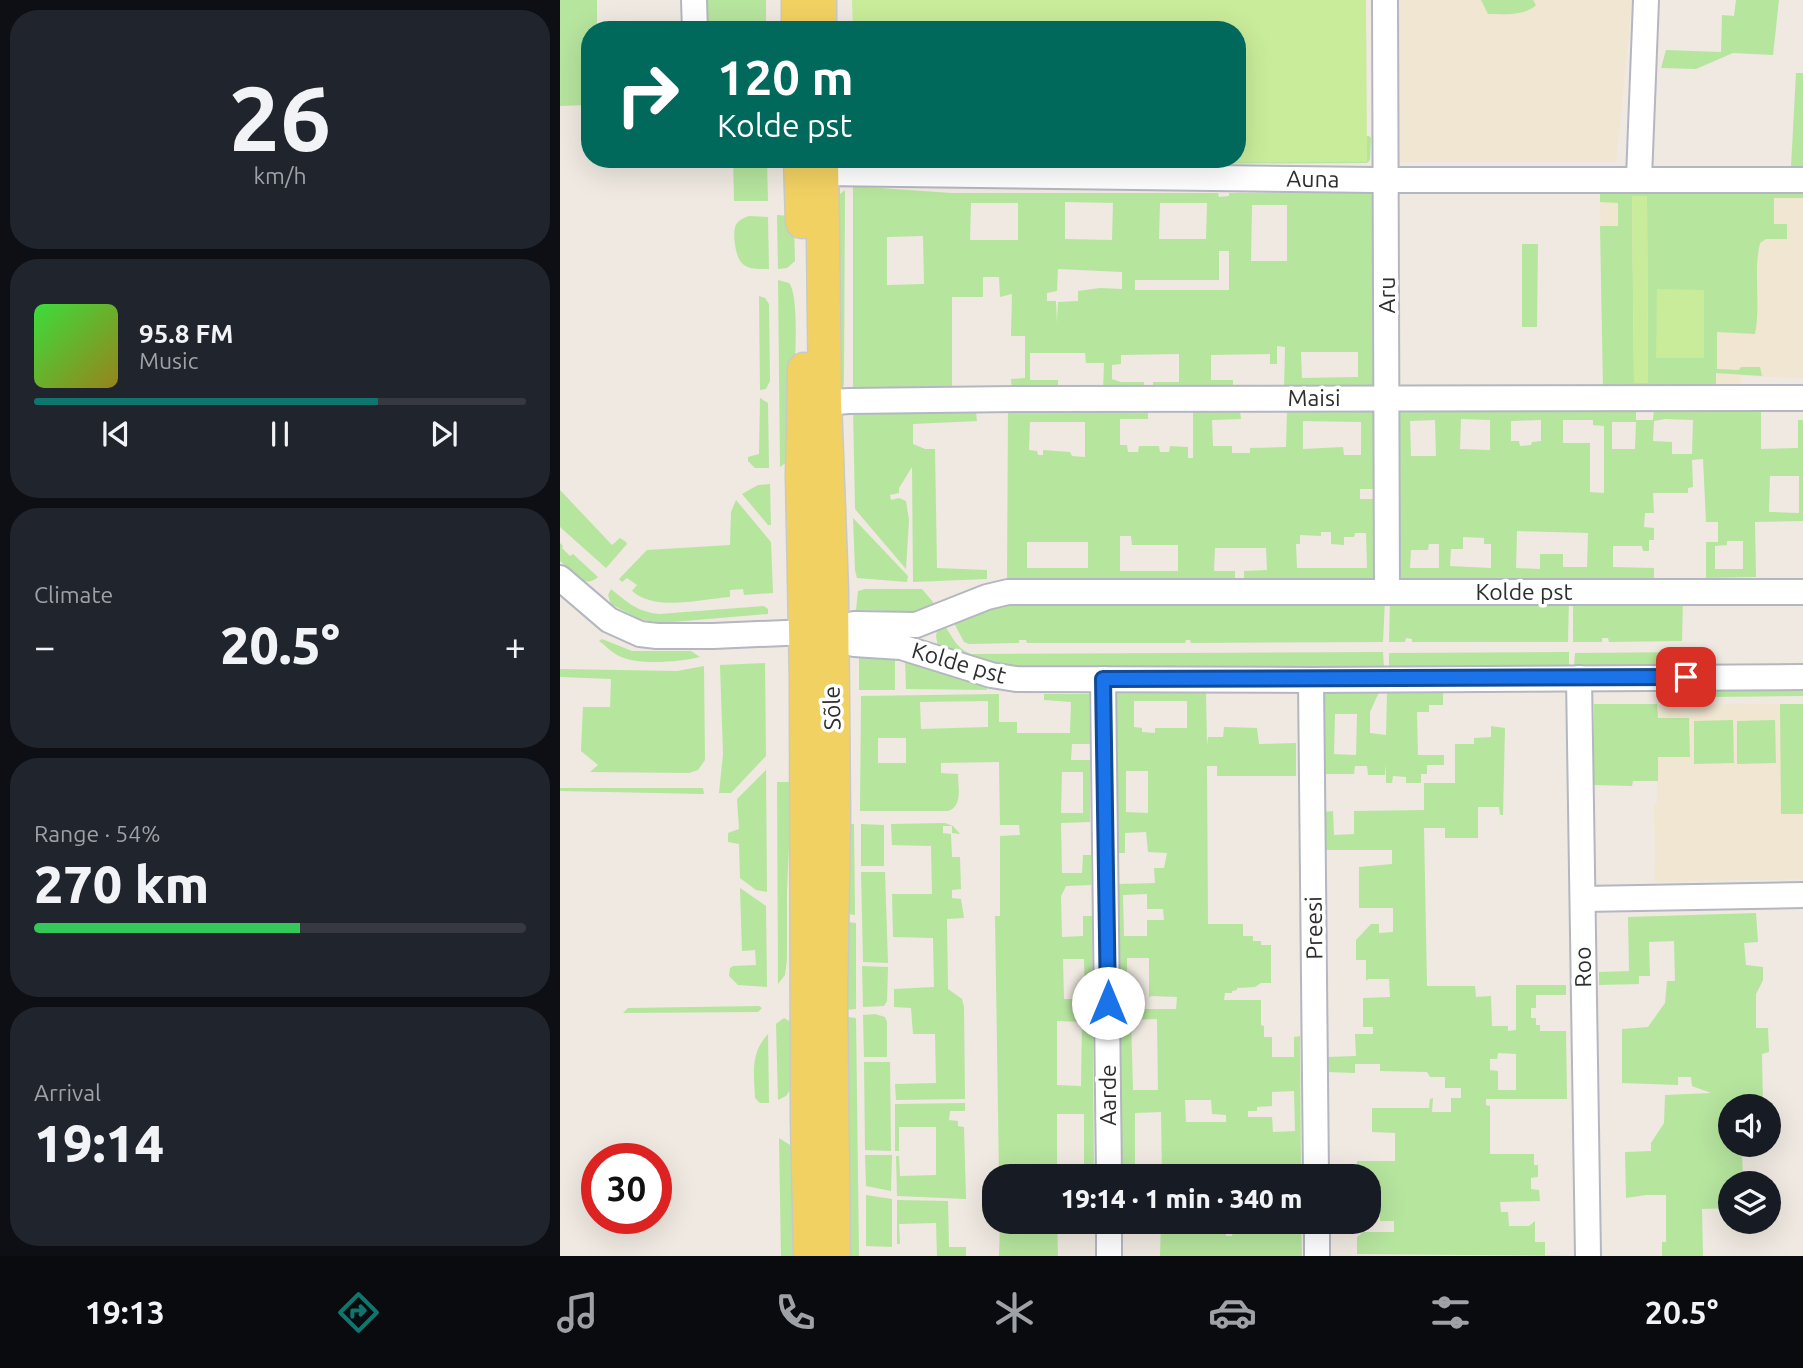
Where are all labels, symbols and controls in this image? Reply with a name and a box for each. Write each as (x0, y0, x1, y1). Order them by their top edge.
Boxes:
icon: right (602, 49, 693, 140)
text: 120 m (717, 49, 854, 104)
text: 26 (229, 66, 331, 168)
text: Kolde pst (717, 107, 852, 143)
text: km/h (253, 163, 307, 188)
street label: Auna (1286, 166, 1340, 191)
street label: Aru (1374, 277, 1399, 313)
text: 95.8 FM (139, 319, 233, 348)
text: Music (139, 348, 198, 373)
street label: Maisi (1288, 385, 1340, 410)
icon: previous (97, 415, 135, 453)
icon: pause (261, 415, 299, 453)
icon: next (425, 415, 463, 453)
street label: Kolde pst (1475, 579, 1573, 604)
text: Climate (34, 582, 113, 607)
text: 20.5° (220, 616, 340, 674)
text: − (34, 625, 55, 667)
text: + (505, 625, 526, 667)
street label: Kolde pst (909, 637, 1009, 688)
pin (1656, 647, 1716, 707)
icon: arrive (1667, 658, 1705, 696)
street label: Sõle (819, 686, 844, 730)
text: Range · 54% (34, 821, 161, 846)
text: 270 km (34, 855, 209, 913)
street label: Preesi (1300, 896, 1327, 960)
street label: Roo (1570, 946, 1595, 988)
position arrow (1071, 966, 1145, 1040)
street label: Aarde (1095, 1064, 1120, 1126)
text: Arrival (34, 1080, 101, 1105)
map controls (1718, 1094, 1781, 1234)
button: sound (1718, 1094, 1781, 1157)
text: 19:14 (34, 1114, 164, 1172)
speed limit sign: 30 (581, 1143, 672, 1234)
button: layers (1718, 1171, 1781, 1234)
text: 19:14 · 1 min · 340 m (1061, 1184, 1302, 1213)
icon: directions (334, 1288, 383, 1337)
icon: music (553, 1288, 602, 1337)
icon: phone (771, 1288, 820, 1337)
icon: climate (990, 1288, 1039, 1337)
icon: car (1208, 1288, 1257, 1337)
icon: filters (1426, 1288, 1475, 1337)
text: 19:13 (85, 1294, 165, 1330)
text: 20.5° (1645, 1294, 1718, 1330)

